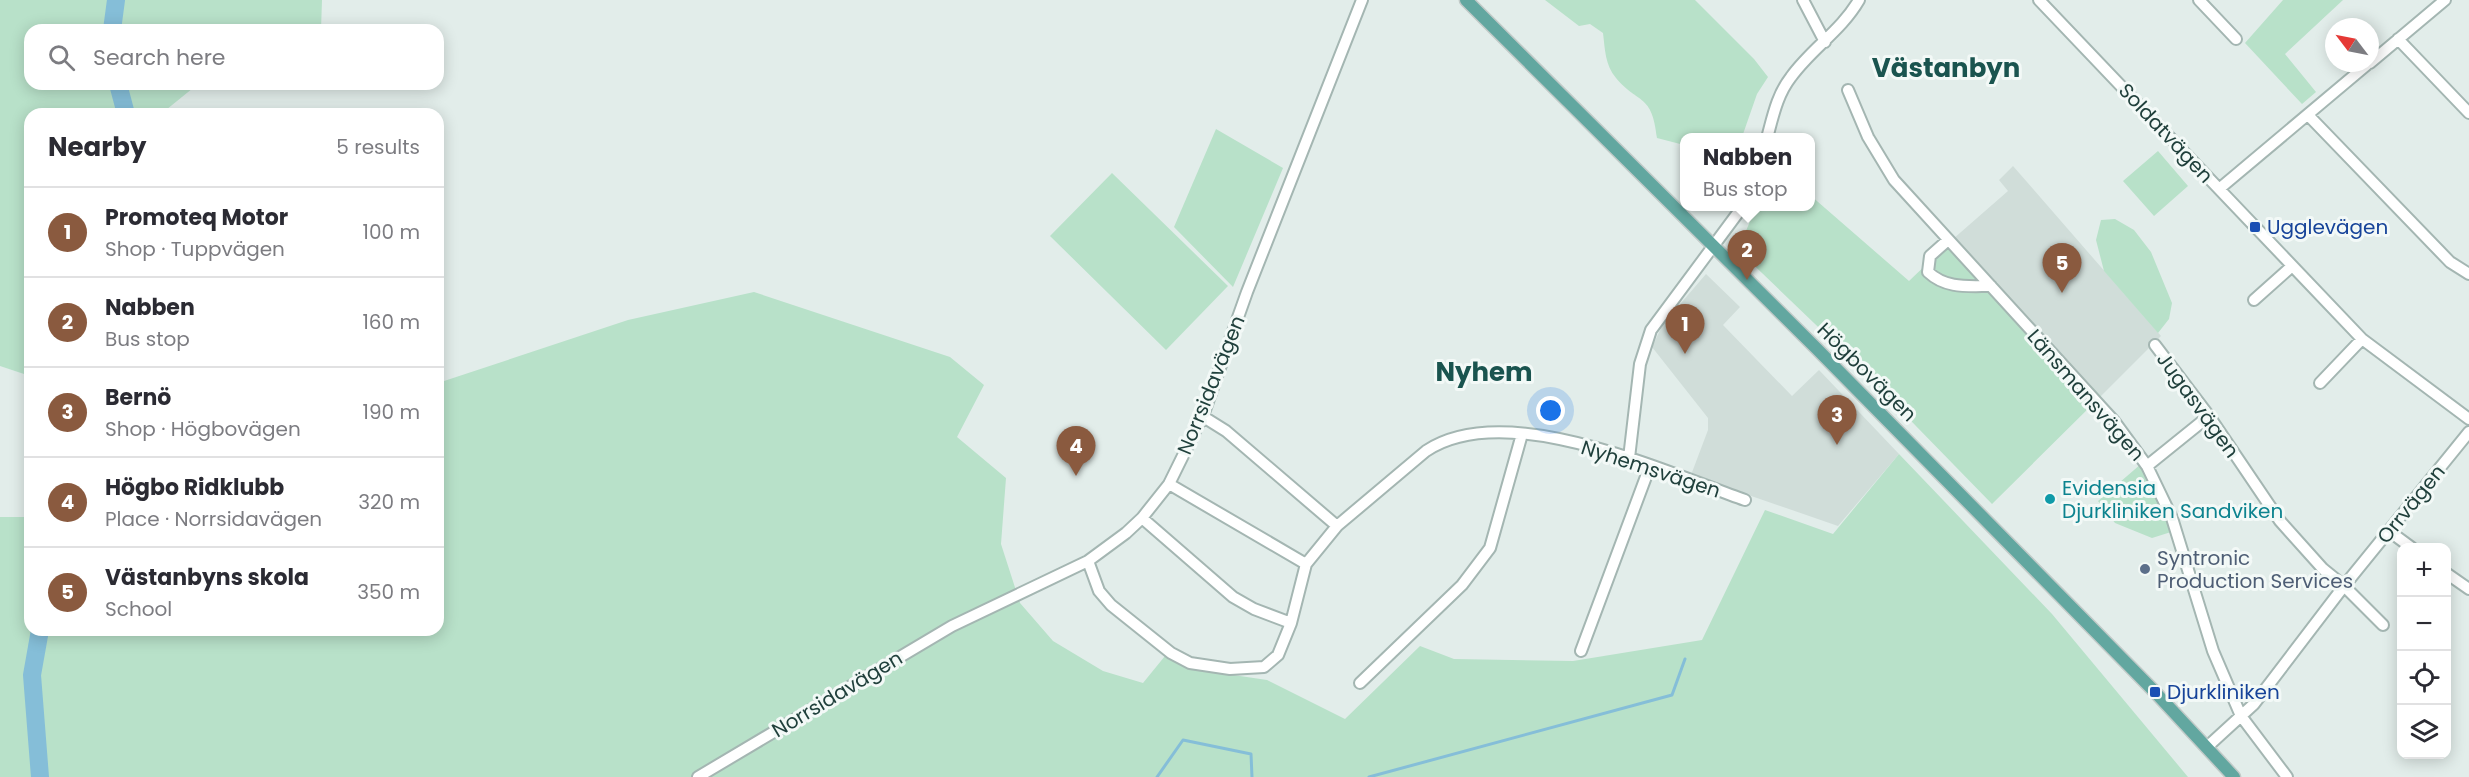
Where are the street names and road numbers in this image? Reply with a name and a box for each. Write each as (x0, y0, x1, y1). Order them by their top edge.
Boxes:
street label: Soldatvägen (2112, 77, 2220, 189)
street label: Norrsidavägen (1170, 311, 1252, 459)
street label: Högbovägen (1811, 316, 1923, 428)
street label: Länsmansvägen (2021, 323, 2151, 467)
street label: Jugasvägen (2150, 346, 2246, 464)
street label: Nyhemsvägen (1578, 433, 1724, 505)
street label: Orrvägen (2371, 459, 2451, 549)
street label: Norrsidavägen (767, 644, 907, 744)

